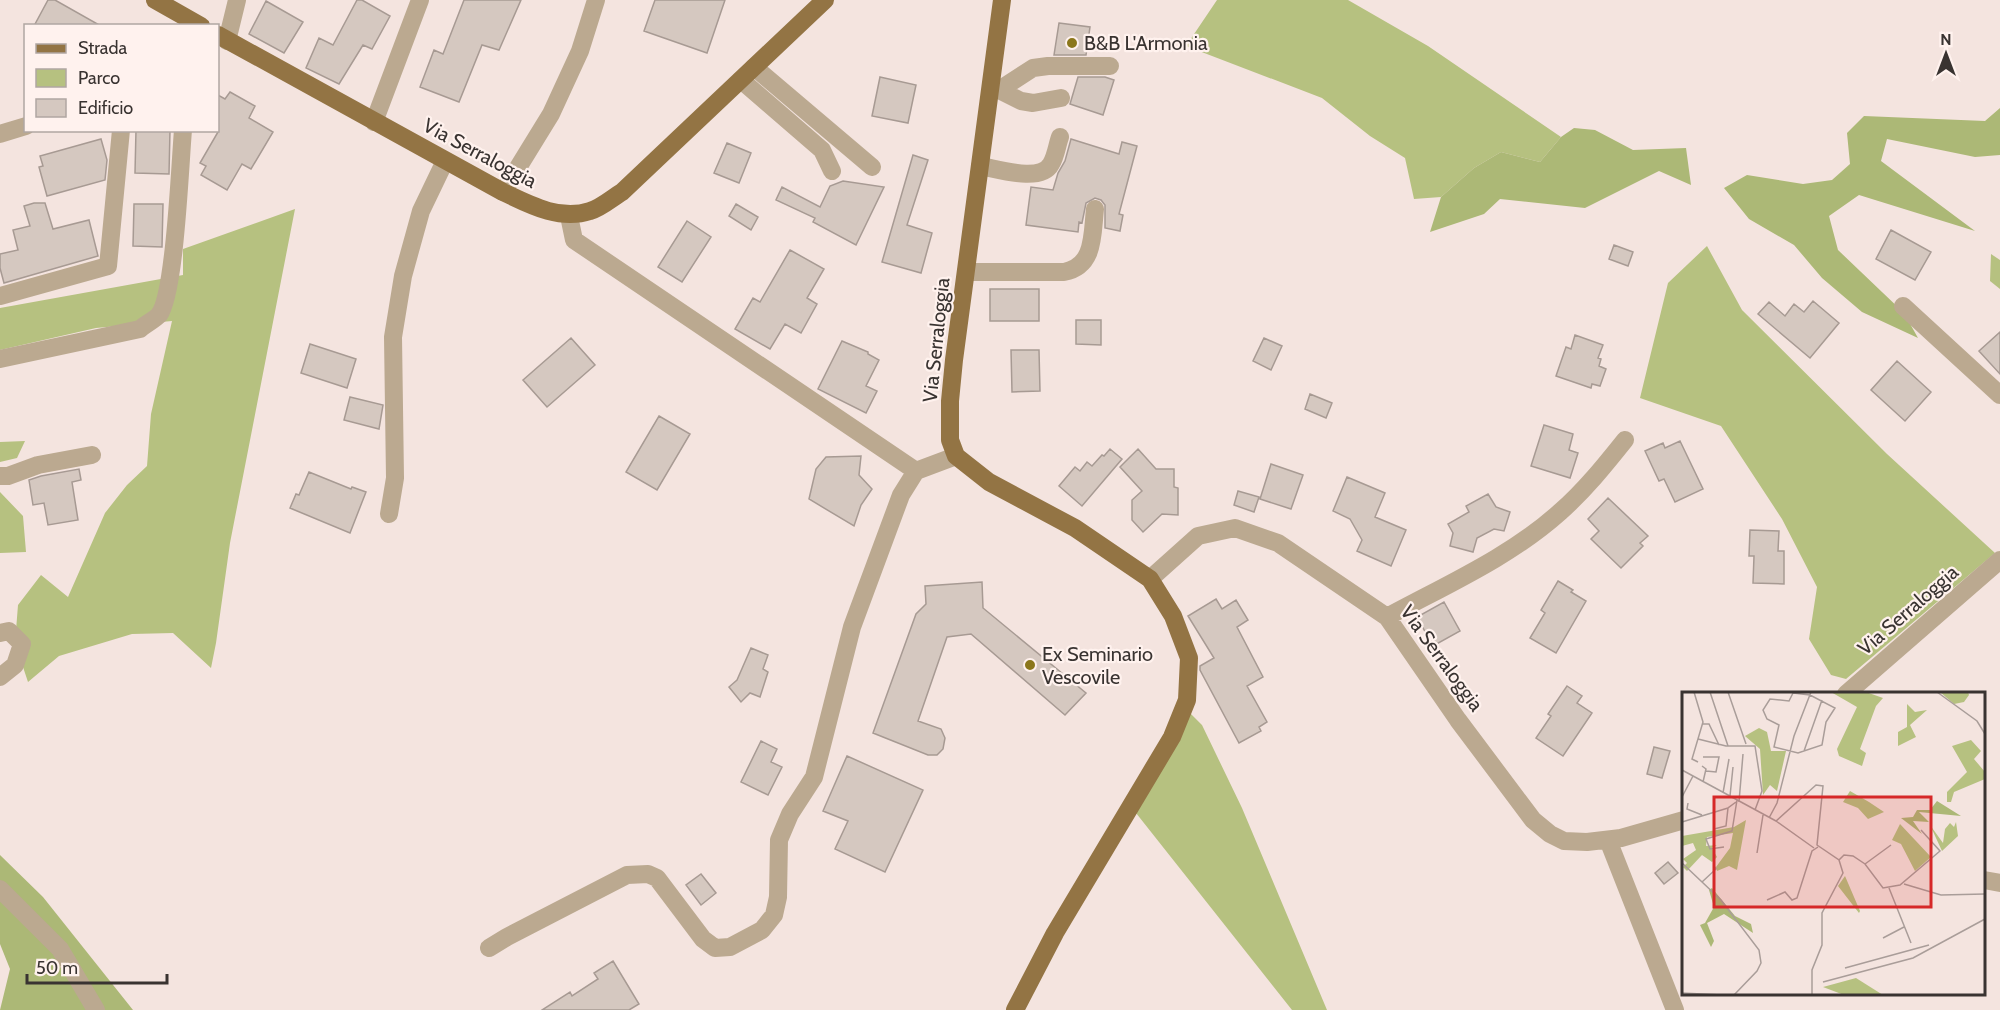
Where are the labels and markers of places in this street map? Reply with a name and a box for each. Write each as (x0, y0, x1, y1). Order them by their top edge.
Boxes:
place label: B&B L'Armonia (1084, 31, 1208, 55)
marker: B&B L'Armonia (1065, 36, 1079, 50)
place label: Ex Seminario Vescovile (1042, 642, 1153, 689)
marker: Ex Seminario Vescovile (1023, 658, 1037, 672)

